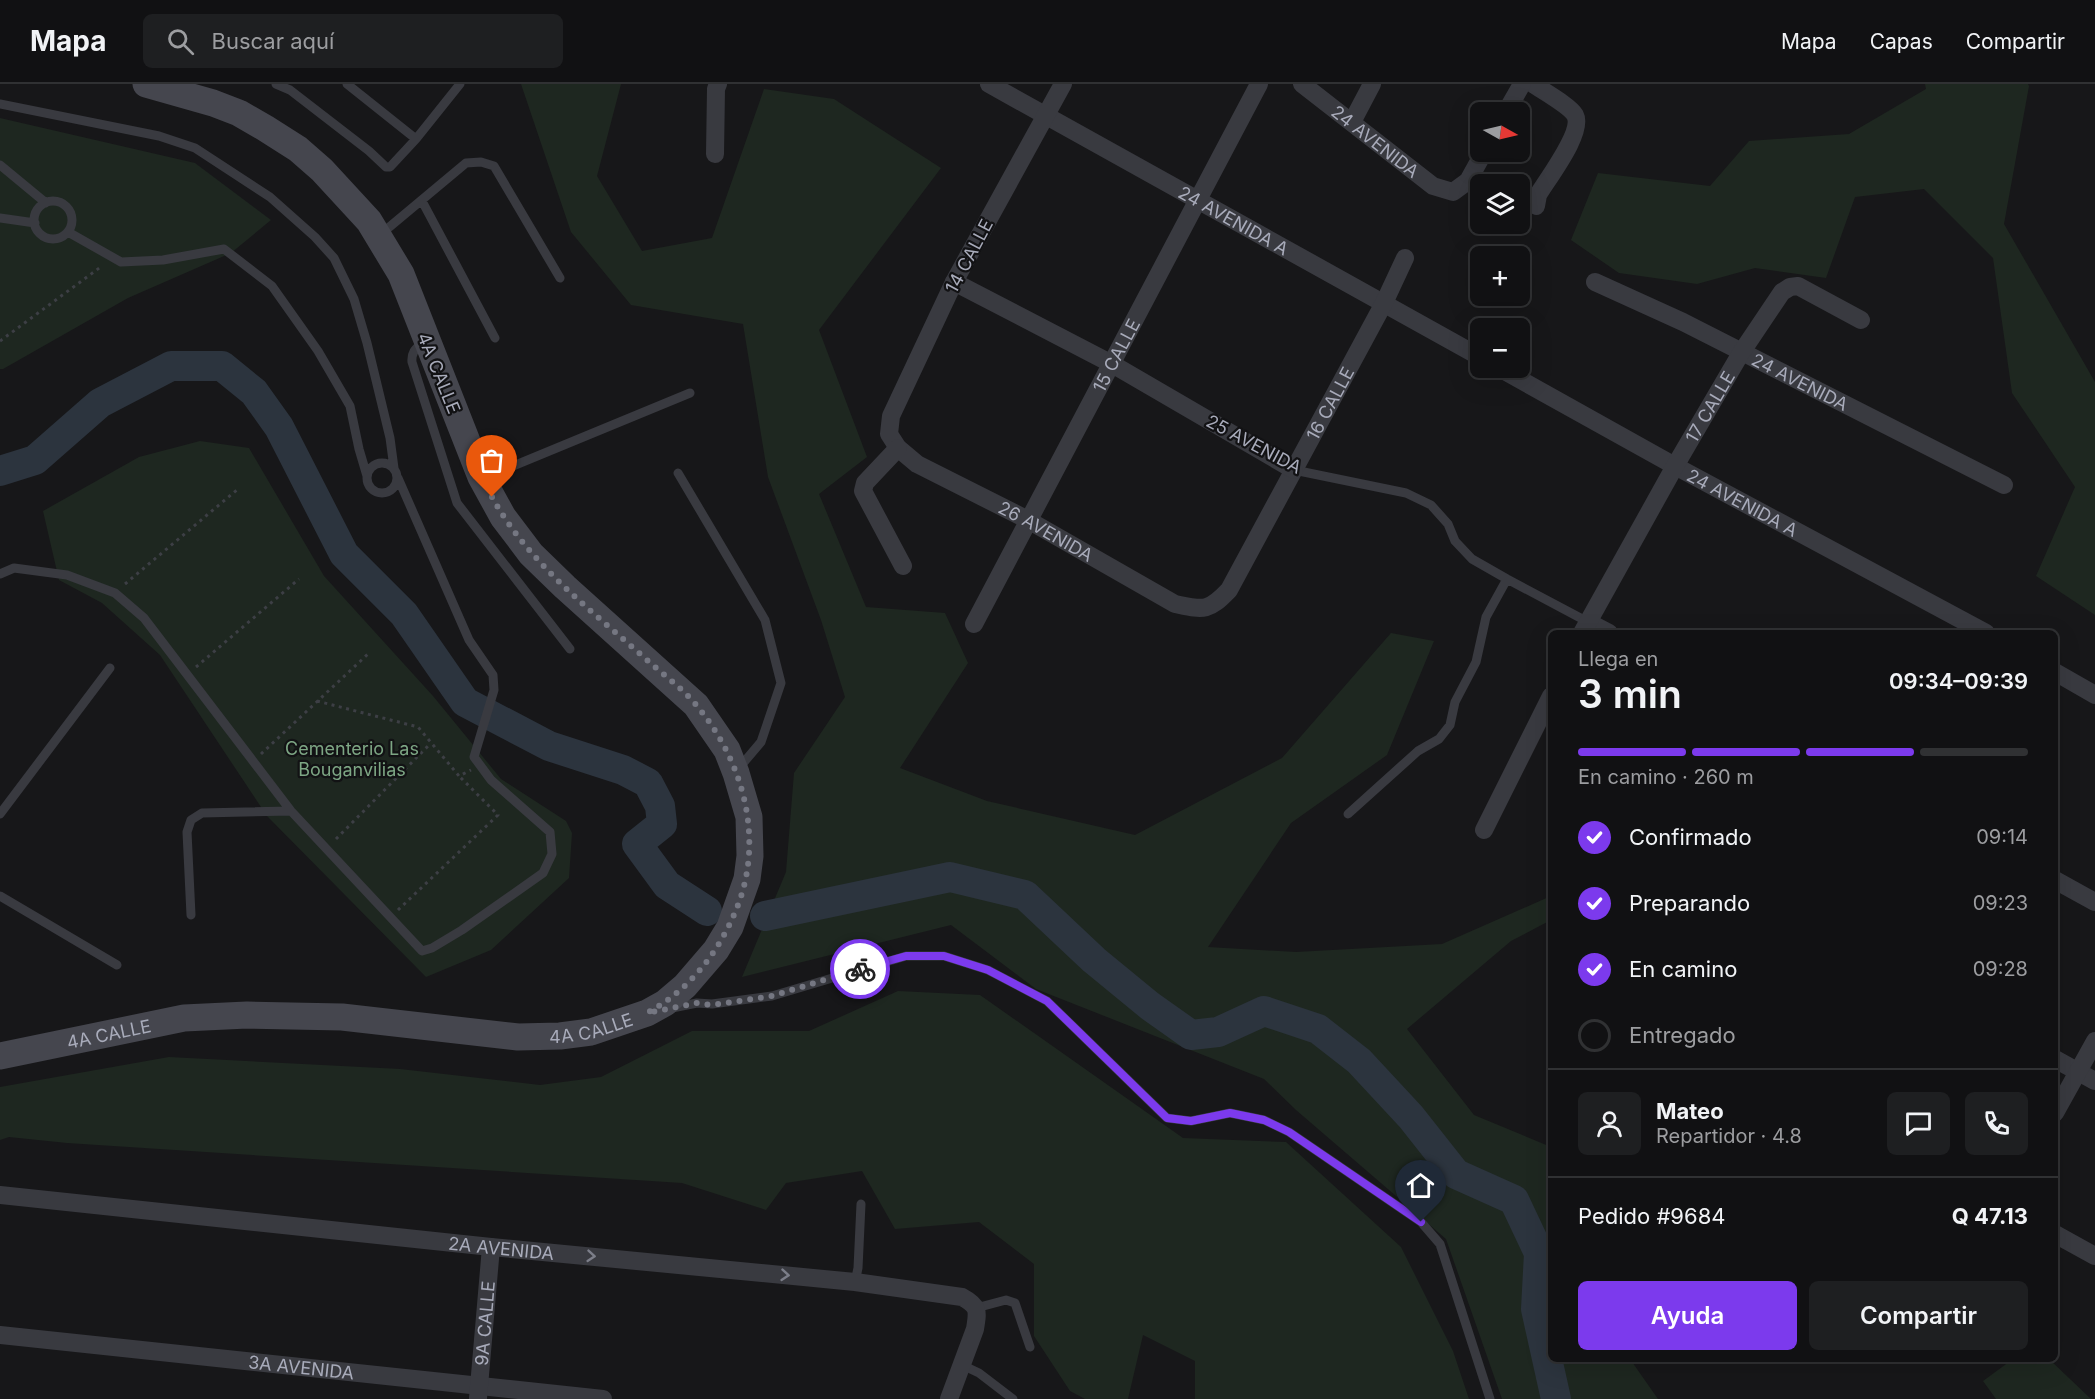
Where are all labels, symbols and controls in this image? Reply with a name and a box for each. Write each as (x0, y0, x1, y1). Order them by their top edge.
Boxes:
search box (143, 14, 563, 68)
text: Mapa (30, 24, 107, 58)
icon: search (164, 25, 197, 58)
text: Buscar aquí (212, 28, 334, 54)
text: Mapa (1781, 29, 1837, 54)
text: Capas (1870, 29, 1933, 54)
text: Compartir (1966, 29, 2065, 54)
street label: 24 AVENIDA (1327, 101, 1423, 182)
north arrow (1470, 102, 1530, 162)
map controls (1470, 102, 1530, 378)
button: layers (1470, 174, 1530, 234)
street label: 24 AVENIDA A (1175, 181, 1292, 259)
street label: 14 CALLE (941, 216, 997, 296)
button: + (1470, 246, 1530, 306)
street label: 15 CALLE (1088, 315, 1144, 395)
button: − (1470, 318, 1530, 378)
street label: 4A CALLE (413, 329, 465, 417)
street label: 24 AVENIDA (1749, 348, 1852, 415)
street label: 16 CALLE (1302, 363, 1358, 443)
street label: 17 CALLE (1681, 367, 1739, 446)
street label: 25 AVENIDA (1203, 410, 1305, 478)
pin (466, 435, 517, 497)
icon: bag (475, 444, 508, 477)
street label: 24 AVENIDA A (1683, 464, 1801, 540)
street label: 26 AVENIDA (995, 496, 1097, 566)
text: Llega en (1578, 647, 1658, 671)
text: 09:34–09:39 (1889, 668, 2028, 694)
text: 3 min (1578, 670, 1682, 717)
park label: Cementerio Las Bouganvilias (285, 738, 419, 780)
text: En camino · 260 m (1578, 765, 1754, 789)
icon: check (1578, 821, 1611, 854)
text: Confirmado (1629, 824, 1752, 850)
text: 09:14 (1976, 825, 2028, 849)
icon: check (1578, 887, 1611, 920)
text: Preparando (1629, 890, 1750, 916)
text: 09:23 (1973, 891, 2028, 915)
courier (830, 939, 890, 999)
icon: bike (844, 953, 877, 986)
icon: check (1578, 953, 1611, 986)
text: En camino (1629, 956, 1737, 982)
text: 09:28 (1973, 957, 2028, 981)
street label: 4A CALLE (549, 1008, 635, 1047)
street label: 4A CALLE (65, 1015, 153, 1052)
text: Entregado (1629, 1022, 1736, 1048)
button: person (1578, 1092, 1641, 1155)
button: chat (1887, 1092, 1950, 1155)
button: phone (1965, 1092, 2028, 1155)
text: Mateo (1656, 1098, 1724, 1124)
text: Repartidor · 4.8 (1656, 1124, 1802, 1148)
pin (1395, 1160, 1446, 1222)
icon: home (1404, 1169, 1437, 1202)
text: Pedido #9684 (1578, 1203, 1725, 1229)
text: Q 47.13 (1952, 1203, 2028, 1229)
street label: 2A AVENIDA (447, 1232, 555, 1264)
one-way arrow (586, 1249, 595, 1262)
one-way arrow (781, 1268, 790, 1281)
street label: 9A CALLE (470, 1280, 499, 1367)
button: Ayuda (1578, 1281, 1797, 1350)
button: Compartir (1809, 1281, 2028, 1350)
street label: 3A AVENIDA (247, 1351, 355, 1383)

